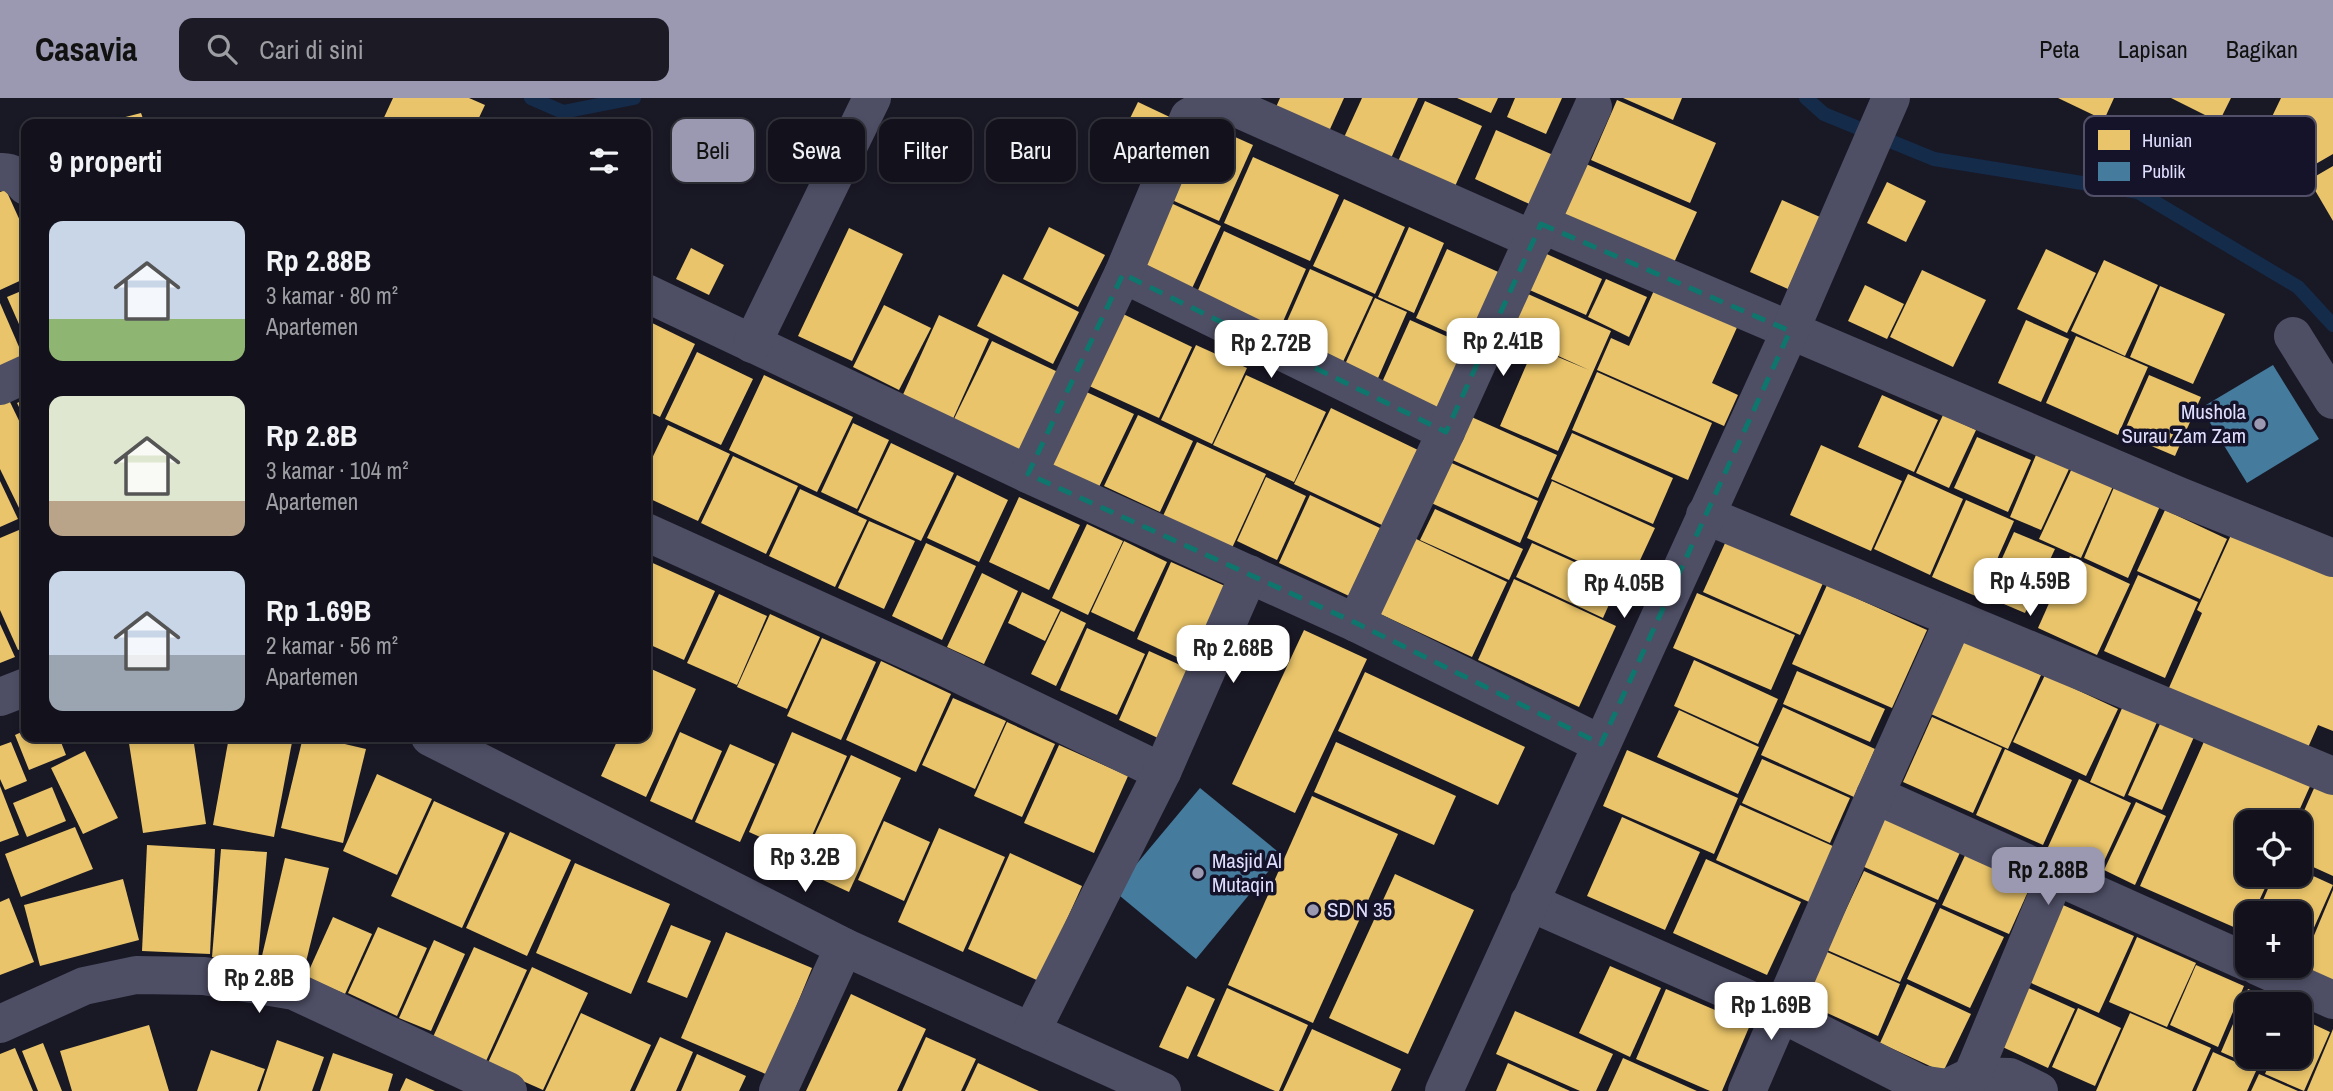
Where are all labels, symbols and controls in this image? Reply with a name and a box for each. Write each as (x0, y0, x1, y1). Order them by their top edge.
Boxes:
search box (179, 18, 669, 81)
text: Casavia (35, 27, 137, 71)
icon: search (203, 30, 241, 68)
text: Cari di sini (259, 32, 364, 67)
text: Peta (2039, 33, 2080, 65)
text: Lapisan (2118, 33, 2188, 65)
text: Bagikan (2226, 33, 2298, 65)
legend (2084, 116, 2316, 196)
chip: Beli (672, 119, 754, 182)
chip: Sewa (768, 119, 865, 182)
chip: Filter (879, 119, 972, 182)
chip: Baru (986, 119, 1076, 182)
chip: Apartemen (1090, 119, 1234, 182)
text: Hunian (2142, 127, 2192, 153)
text: 9 properti (49, 141, 162, 181)
icon: filters (585, 142, 623, 180)
text: Publik (2142, 158, 2186, 184)
text: Rp 2.88B (266, 240, 371, 280)
icon: home (105, 249, 189, 333)
text: 3 kamar · 80 m² (266, 280, 398, 311)
text: Apartemen (266, 311, 358, 342)
pin: Rp 2.41B (1431, 318, 1575, 378)
pin: Rp 2.72B (1199, 320, 1343, 380)
text: Rp 2.41B (1463, 325, 1543, 356)
text: Rp 2.72B (1231, 327, 1311, 358)
place label: Mushola Surau Zam Zam (2122, 397, 2246, 450)
text: Rp 2.8B (266, 415, 358, 455)
marker: Mushola Surau Zam Zam (2252, 416, 2268, 432)
icon: home (105, 424, 189, 508)
text: 3 kamar · 104 m² (266, 455, 409, 486)
text: Apartemen (266, 486, 358, 517)
pin: Rp 4.59B (1958, 559, 2102, 618)
pin: Rp 4.05B (1552, 560, 1696, 620)
text: Rp 4.59B (1990, 565, 2070, 596)
text: Rp 4.05B (1584, 567, 1664, 598)
text: Rp 1.69B (266, 590, 371, 630)
icon: home (105, 599, 189, 683)
pin: Rp 2.68B (1161, 626, 1305, 685)
text: 2 kamar · 56 m² (266, 630, 398, 661)
text: Rp 2.68B (1193, 632, 1273, 663)
text: Apartemen (266, 661, 358, 692)
map controls (2235, 810, 2312, 1069)
button: locate (2235, 810, 2312, 887)
pin: Rp 3.2B (740, 834, 870, 894)
text: Rp 3.2B (770, 841, 840, 872)
place label: Masjid Al Mutaqin (1212, 846, 1282, 899)
pin: Rp 2.88B (1976, 848, 2120, 907)
text: Rp 2.88B (2008, 854, 2088, 885)
marker: Masjid Al Mutaqin (1190, 865, 1206, 881)
place label: SD N 35 (1327, 895, 1392, 924)
button: + (2235, 901, 2312, 978)
marker: SD N 35 (1305, 902, 1321, 918)
pin: Rp 2.8B (194, 956, 324, 1015)
text: Rp 2.8B (224, 962, 294, 993)
pin: Rp 1.69B (1699, 982, 1843, 1042)
text: Rp 1.69B (1731, 989, 1811, 1020)
button: − (2235, 992, 2312, 1069)

